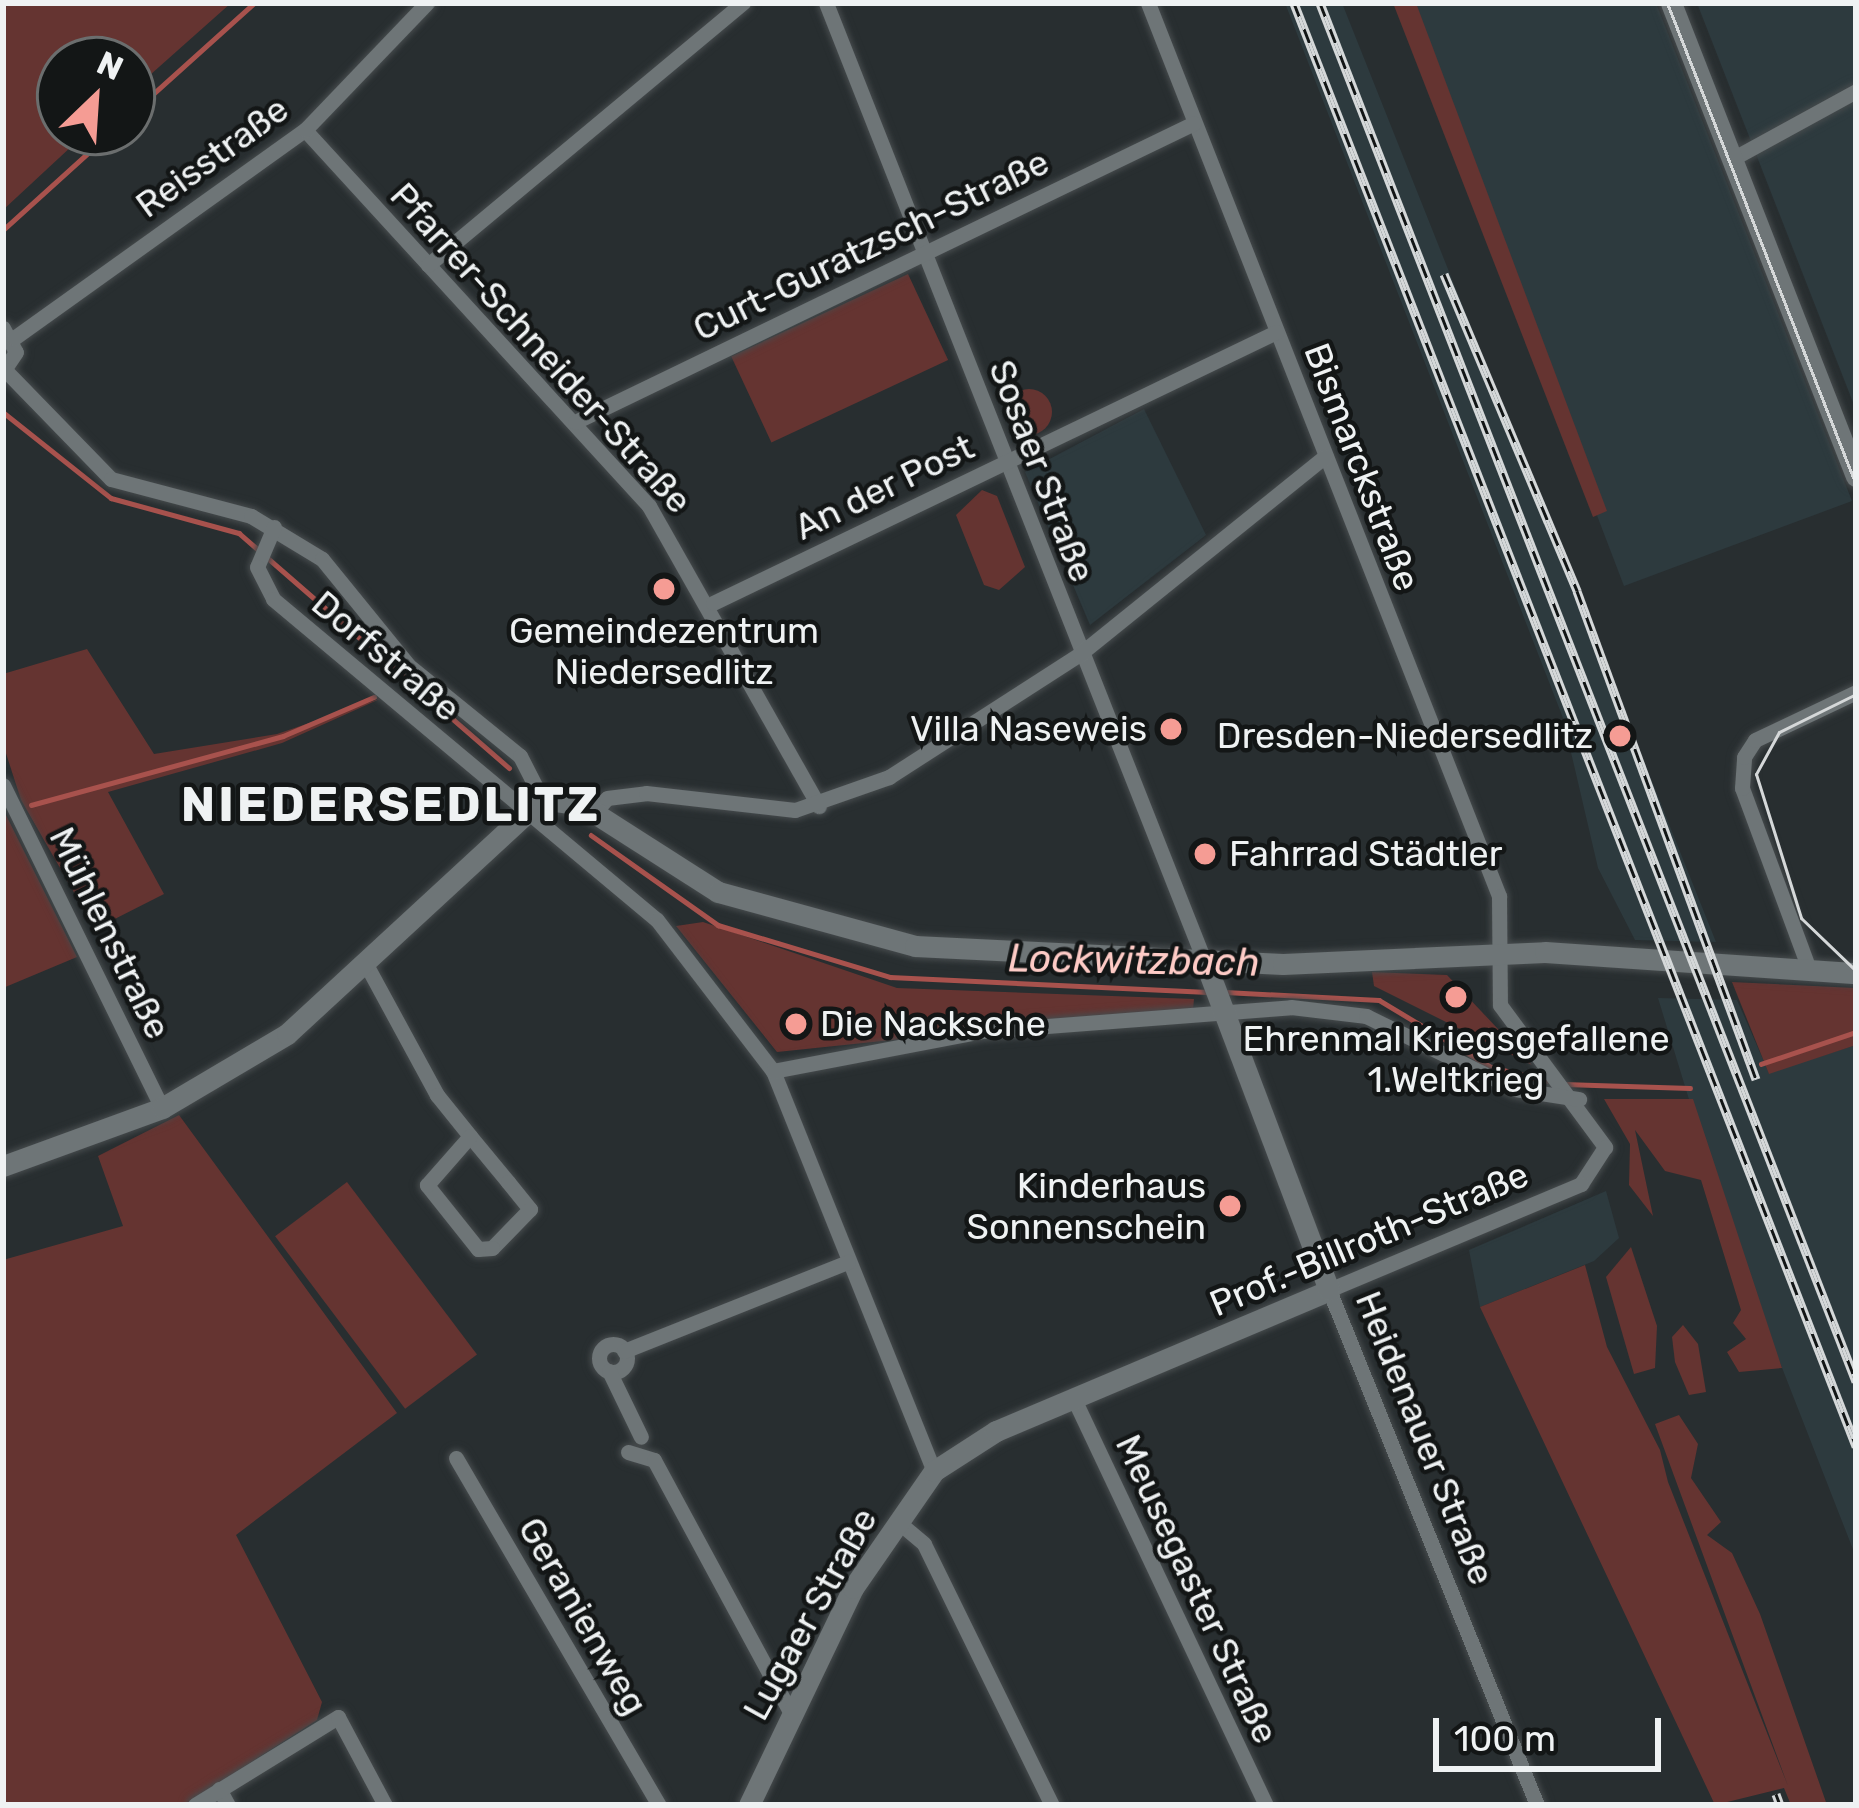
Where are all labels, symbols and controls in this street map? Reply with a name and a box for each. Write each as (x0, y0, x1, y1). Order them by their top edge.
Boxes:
north arrow (36, 36, 156, 156)
text: N (91, 43, 129, 88)
street label: Reisstraße (127, 87, 297, 227)
street label: Curt-Guratzsch-Straße (686, 140, 1056, 350)
street label: Pfarrer-Schneider-Straße (381, 174, 701, 522)
street label: Bismarckstraße (1295, 337, 1429, 597)
street label: Sosaer Straße (980, 354, 1104, 588)
street label: An der Post (787, 425, 981, 549)
marker: Gemeindezentrum Niedersedlitz (651, 576, 677, 602)
street label: Dorfstraße (303, 582, 469, 730)
place label: Gemeindezentrum Niedersedlitz (509, 608, 819, 693)
place label: Villa Naseweis (910, 707, 1147, 751)
place label: Dresden-Niedersedlitz (1217, 714, 1593, 758)
marker: Villa Naseweis (1158, 716, 1184, 742)
marker: Dresden-Niedersedlitz (1604, 720, 1636, 752)
district label: NIEDERSEDLITZ (181, 776, 601, 834)
street label: Mühlenstraße (40, 820, 180, 1046)
place label: Fahrrad Städtler (1229, 832, 1502, 876)
marker: Fahrrad Städtler (1192, 841, 1218, 867)
water label: Lockwitzbach (1008, 935, 1260, 987)
marker: Ehrenmal Kriegsgefallene 1.Weltkrieg (1443, 984, 1469, 1010)
place label: Die Nacksche (820, 1002, 1046, 1046)
marker: Die Nacksche (783, 1011, 809, 1037)
place label: Ehrenmal Kriegsgefallene 1.Weltkrieg (1242, 1016, 1670, 1101)
street label: Prof.-Billroth-Straße (1203, 1152, 1535, 1326)
place label: Kinderhaus Sonnenschein (966, 1163, 1206, 1248)
marker: Kinderhaus Sonnenschein (1217, 1193, 1243, 1219)
street label: Heidenauer Straße (1346, 1285, 1504, 1591)
street label: Meusegaster Straße (1106, 1427, 1288, 1751)
street label: Lugaer Straße (734, 1500, 886, 1728)
street label: Geranienweg (509, 1510, 657, 1722)
scale bar (1439, 1694, 1667, 1768)
text: 100 m (1454, 1717, 1556, 1760)

